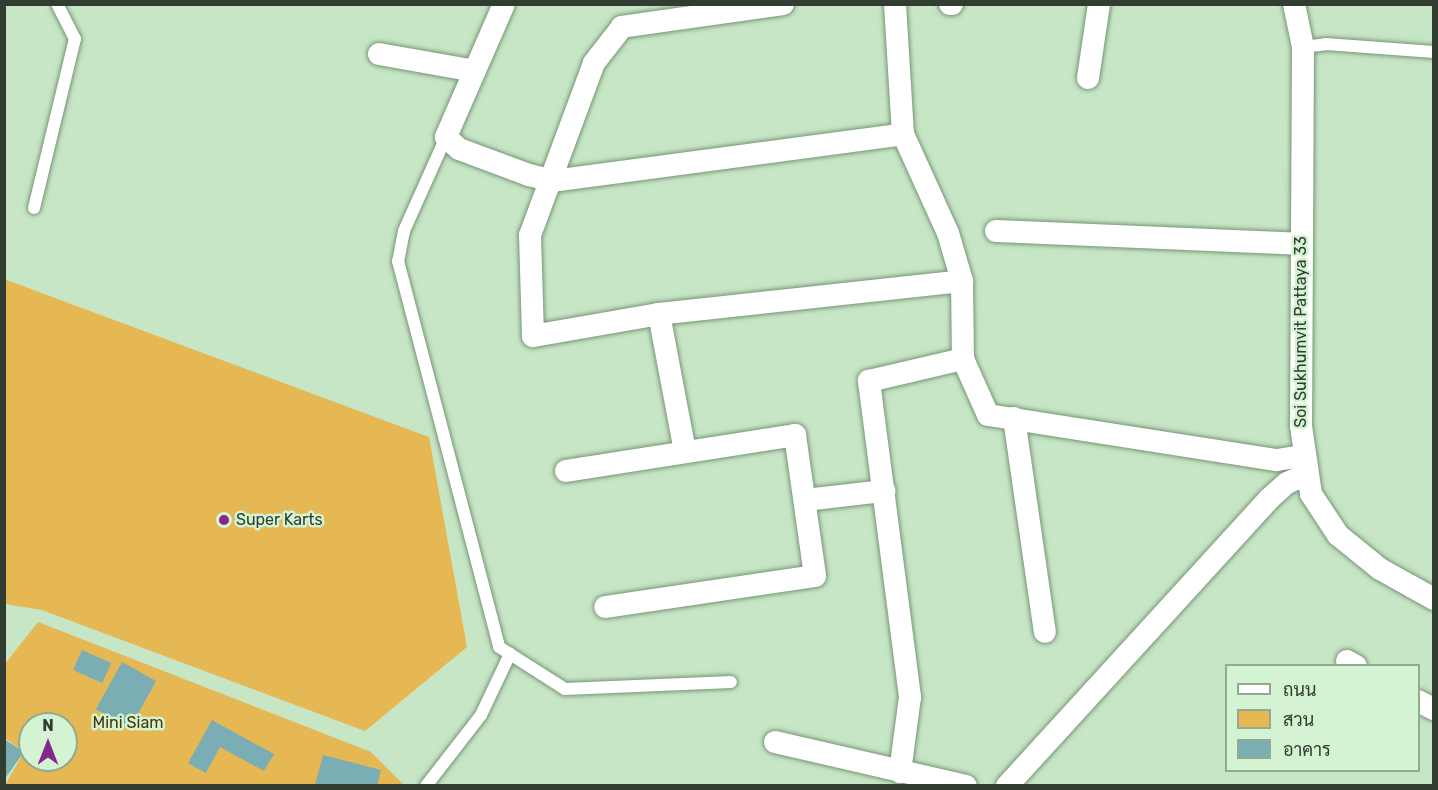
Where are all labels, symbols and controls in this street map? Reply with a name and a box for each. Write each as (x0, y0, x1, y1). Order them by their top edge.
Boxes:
street label: Soi Sukhumvit Pattaya 33 (1291, 236, 1311, 428)
place label: Super Karts (236, 510, 323, 530)
marker: Super Karts (217, 513, 231, 527)
legend (1225, 664, 1420, 772)
text: ถนน (1283, 679, 1316, 701)
text: สวน (1283, 709, 1314, 731)
north arrow (18, 712, 78, 772)
park label: Mini Siam (93, 713, 163, 733)
text: N (42, 716, 54, 735)
text: อาคาร (1283, 739, 1331, 761)

